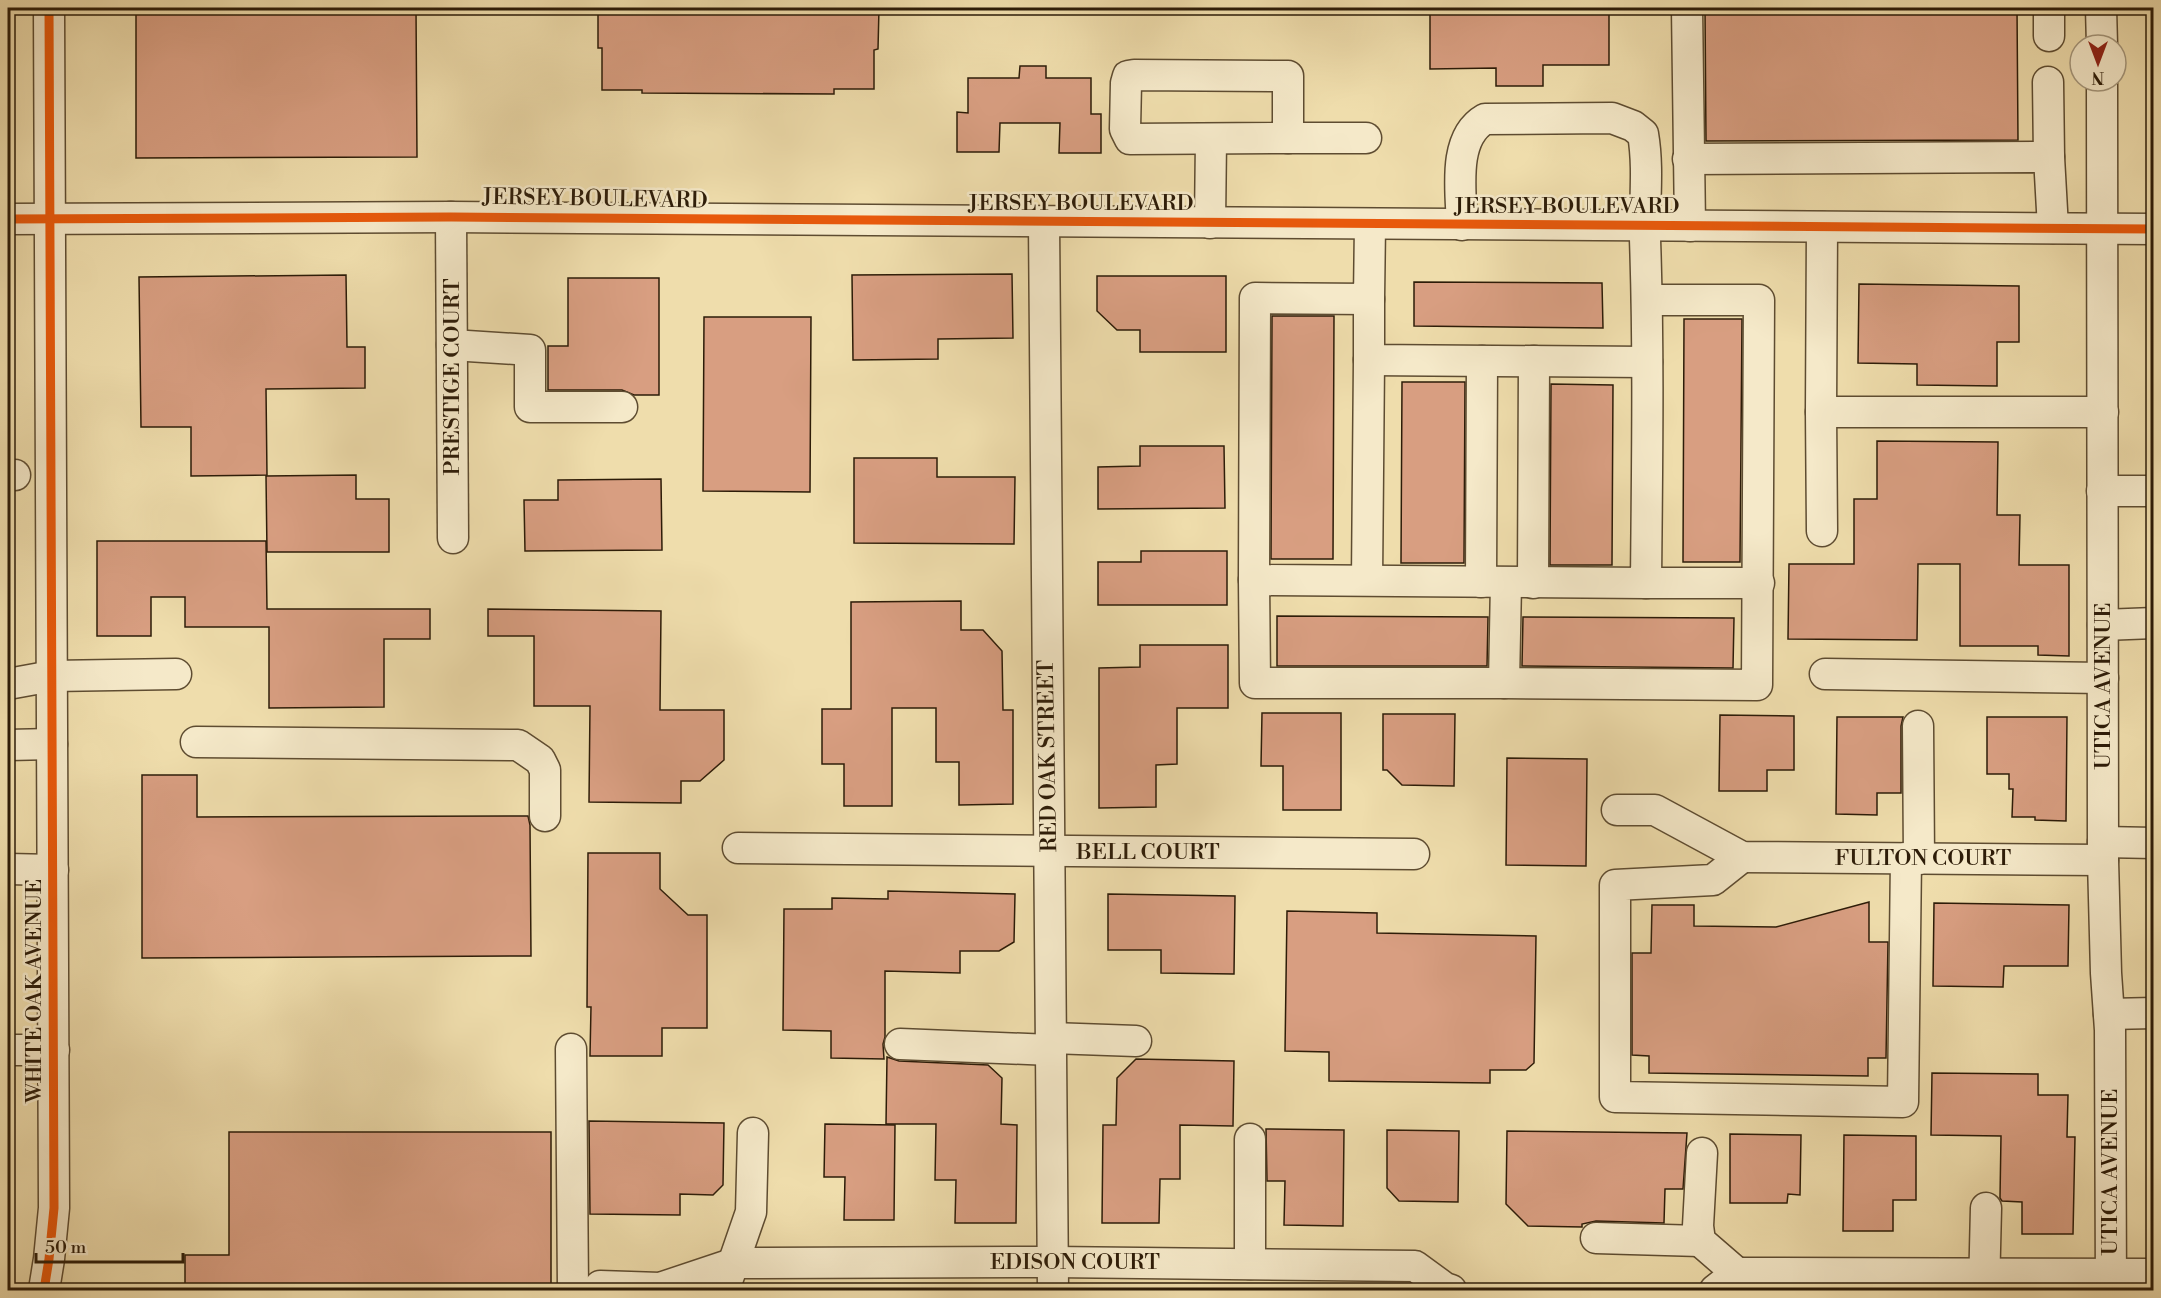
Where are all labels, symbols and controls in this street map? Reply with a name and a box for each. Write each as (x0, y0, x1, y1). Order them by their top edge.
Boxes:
north arrow (2068, 33, 2128, 93)
text: N (2091, 67, 2104, 87)
street label: JERSEY BOULEVARD (481, 184, 708, 214)
street label: JERSEY BOULEVARD (967, 190, 1194, 217)
street label: JERSEY BOULEVARD (1453, 193, 1680, 220)
street label: PRESTIGE COURT (439, 279, 466, 475)
street label: UTICA AVENUE (2090, 603, 2117, 769)
street label: RED OAK STREET (1033, 660, 1063, 852)
street label: BELL COURT (1075, 839, 1220, 866)
street label: FULTON COURT (1835, 845, 2011, 872)
street label: WHITE OAK AVENUE (21, 879, 48, 1104)
street label: UTICA AVENUE (2097, 1089, 2124, 1255)
scale bar (36, 1226, 183, 1264)
text: 50 m (45, 1236, 87, 1259)
street label: EDISON COURT (990, 1249, 1160, 1276)

